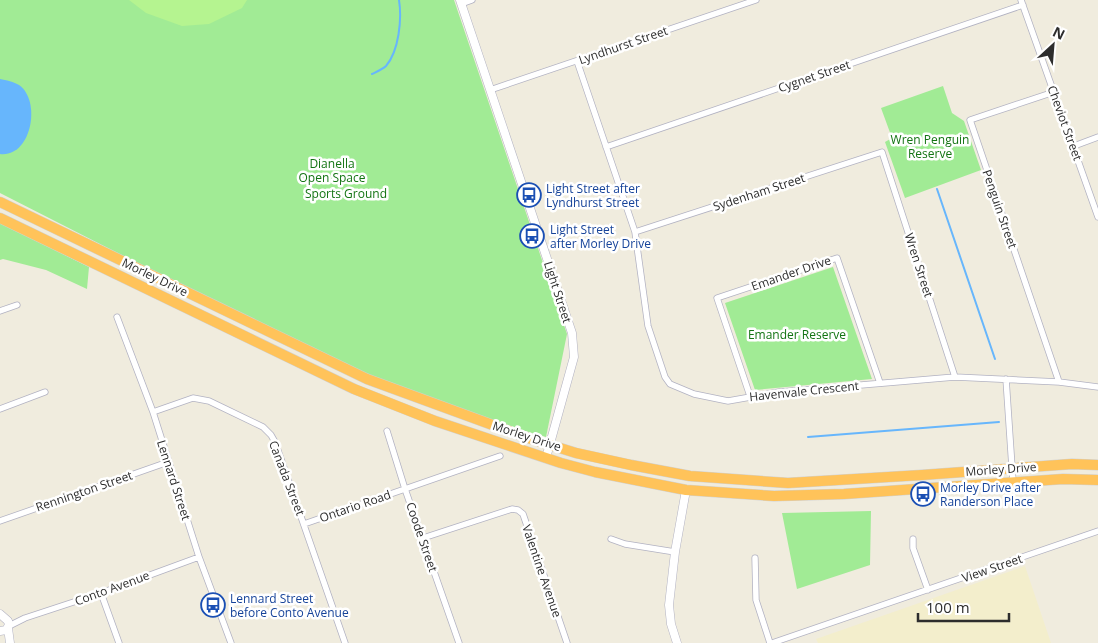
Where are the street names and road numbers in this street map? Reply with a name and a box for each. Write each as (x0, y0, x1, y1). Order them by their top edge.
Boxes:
street label: Lyndhurst Street (576, 22, 670, 68)
street label: Cygnet Street (776, 56, 852, 96)
street label: Cheviot Street (1044, 83, 1086, 163)
street label: Penguin Street (979, 167, 1021, 251)
street label: Sydenham Street (711, 169, 807, 215)
street label: Wren Street (901, 231, 937, 299)
street label: Emander Drive (749, 251, 833, 295)
street label: Morley Drive (119, 254, 191, 300)
street label: Light Street (540, 259, 576, 325)
street label: Havenvale Crescent (748, 377, 860, 405)
street label: Morley Drive (491, 417, 564, 455)
street label: Lennard Street (153, 438, 195, 522)
street label: Canada Street (265, 438, 309, 518)
street label: Morley Drive (965, 458, 1037, 480)
street label: Rennington Street (33, 466, 135, 516)
street label: Ontario Road (317, 486, 393, 526)
street label: Coode Street (402, 500, 442, 574)
street label: Valentine Avenue (518, 522, 566, 620)
street label: View Street (960, 550, 1024, 586)
street label: Conto Avenue (72, 566, 152, 609)

